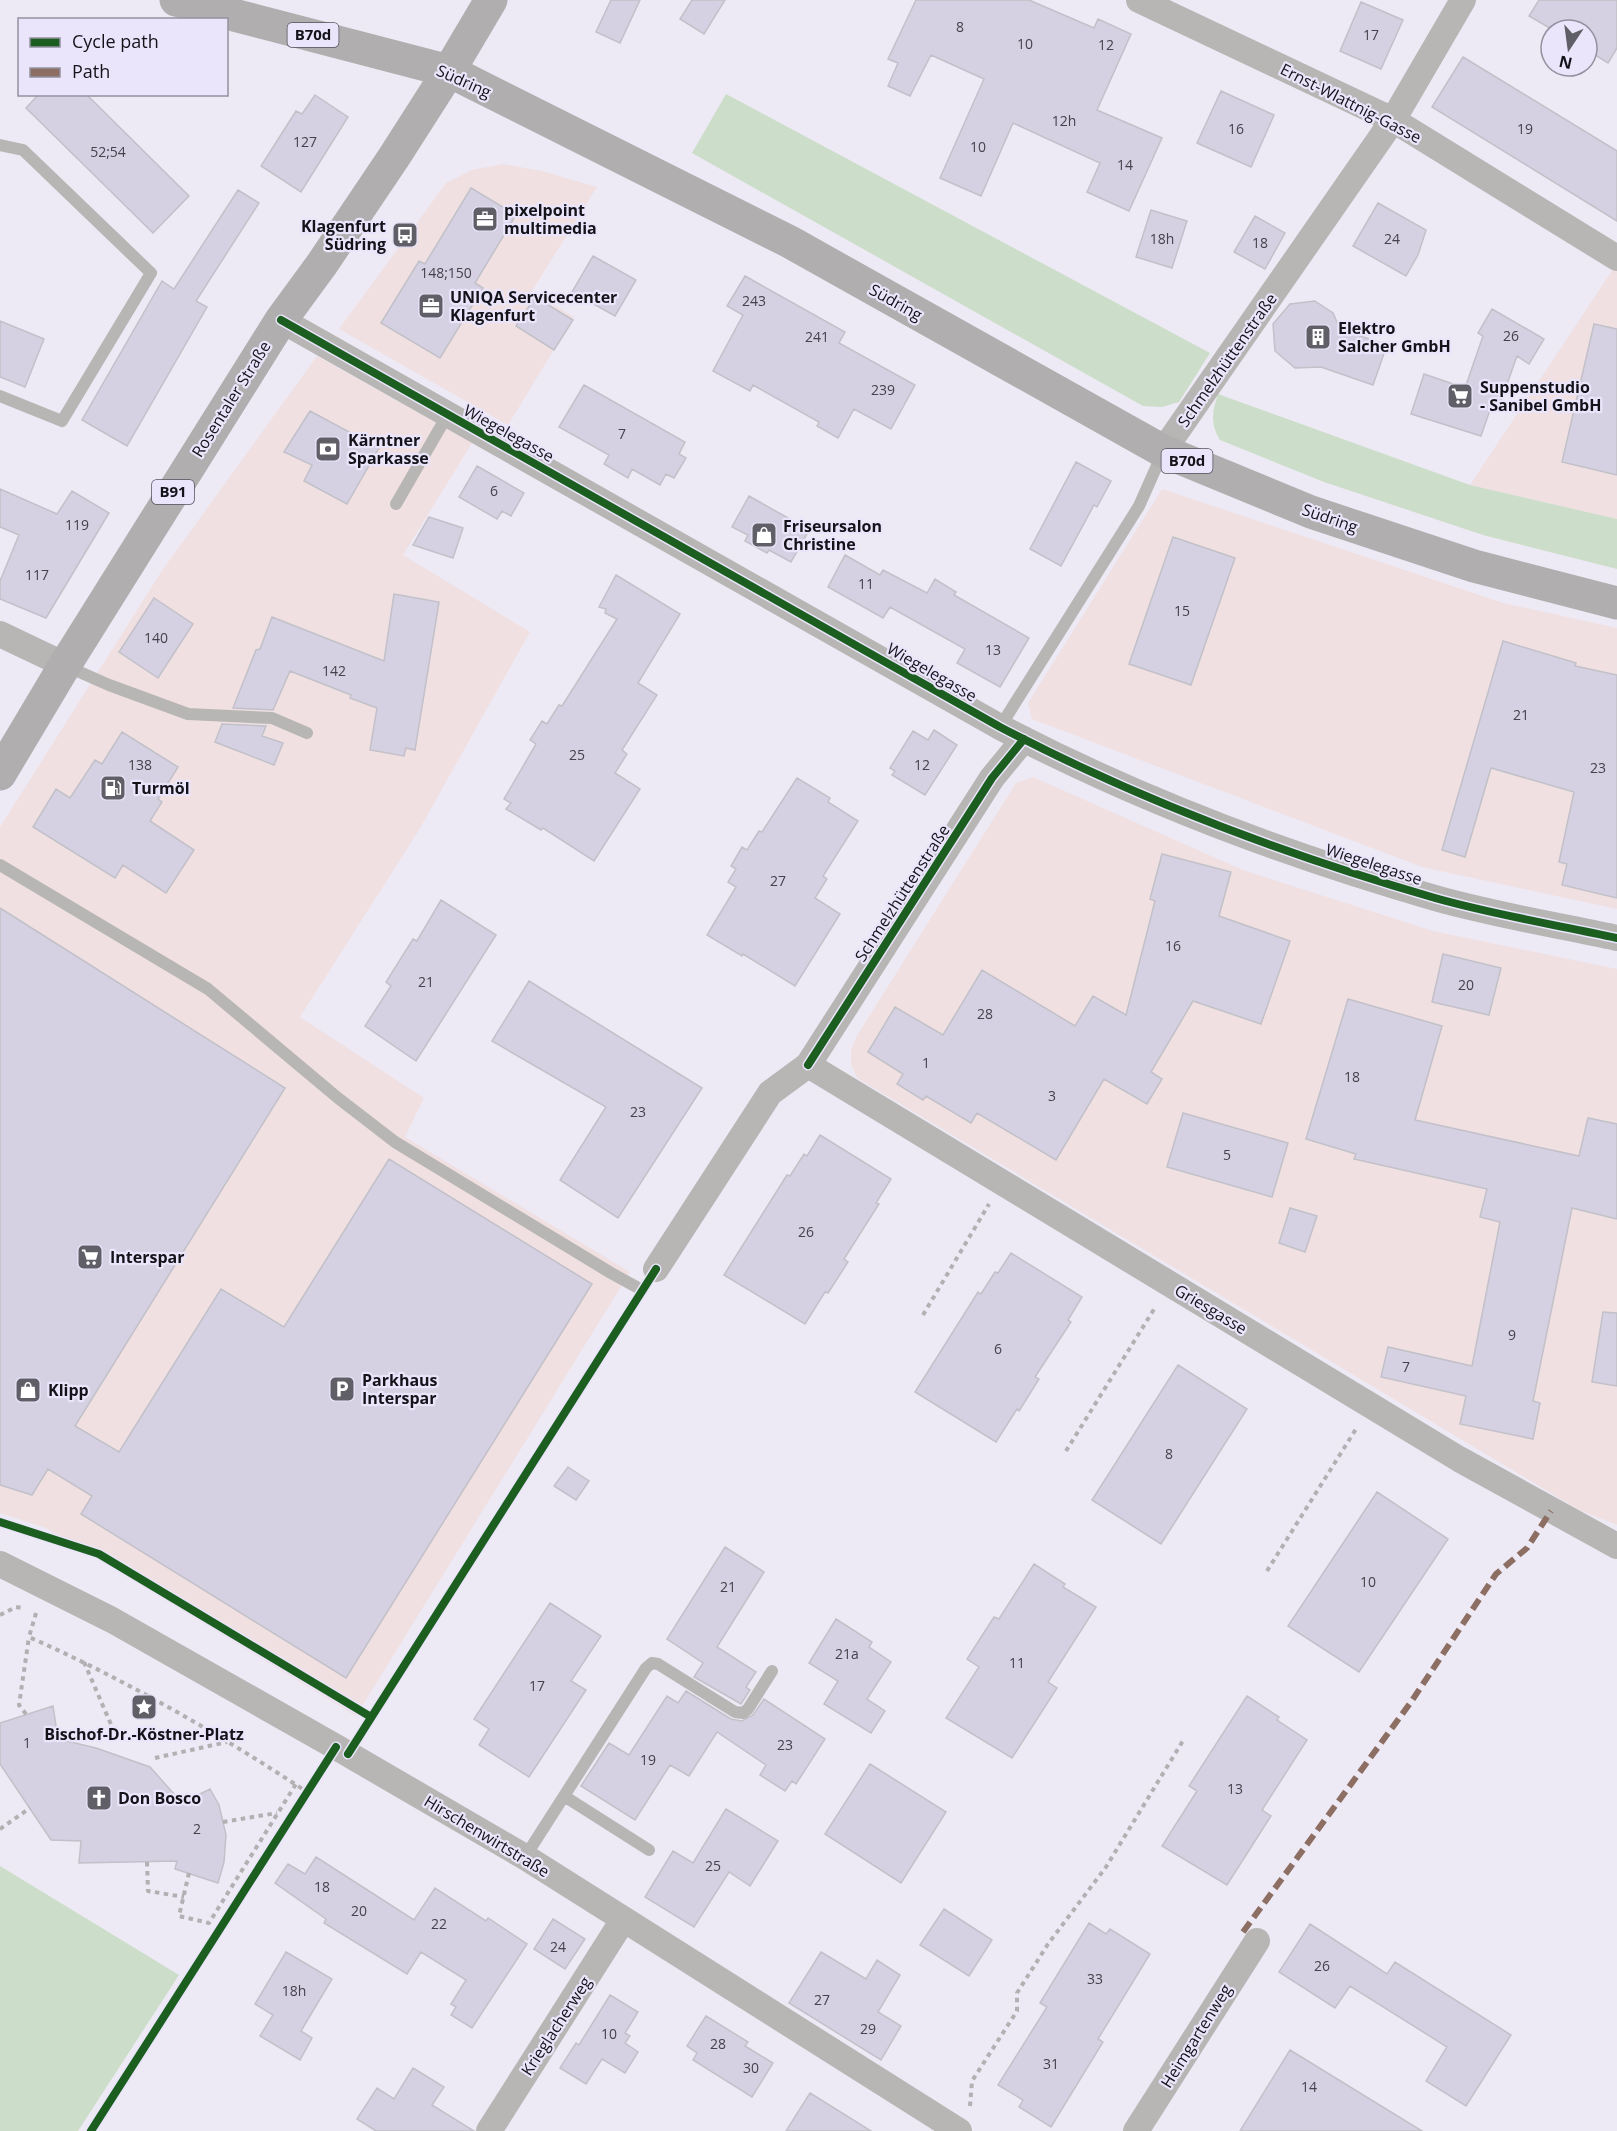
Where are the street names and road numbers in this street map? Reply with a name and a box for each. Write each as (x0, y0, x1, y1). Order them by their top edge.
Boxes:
road number: B70d (288, 23, 338, 47)
street label: Ernst-Wlattnig-Gasse (1277, 58, 1425, 148)
street label: Südring (433, 59, 495, 103)
street label: Südring (866, 278, 927, 326)
street label: Schmelzhüttenstraße (1172, 289, 1282, 431)
street label: Rosentaler Straße (186, 337, 276, 461)
street label: Wiegelegasse (460, 399, 558, 467)
road number: B70d (1162, 449, 1212, 473)
road number: B91 (152, 480, 194, 504)
street label: Südring (1299, 498, 1361, 538)
street label: Wiegelegasse (883, 637, 981, 707)
street label: Schmelzhüttenstraße (849, 820, 955, 966)
street label: Wiegelegasse (1323, 838, 1425, 890)
street label: Griesgasse (1171, 1279, 1251, 1339)
street label: Hirschenwirtstraße (420, 1790, 554, 1882)
street label: Krieglacherweg (516, 1972, 596, 2080)
street label: Heimgartenweg (1155, 1980, 1237, 2092)

